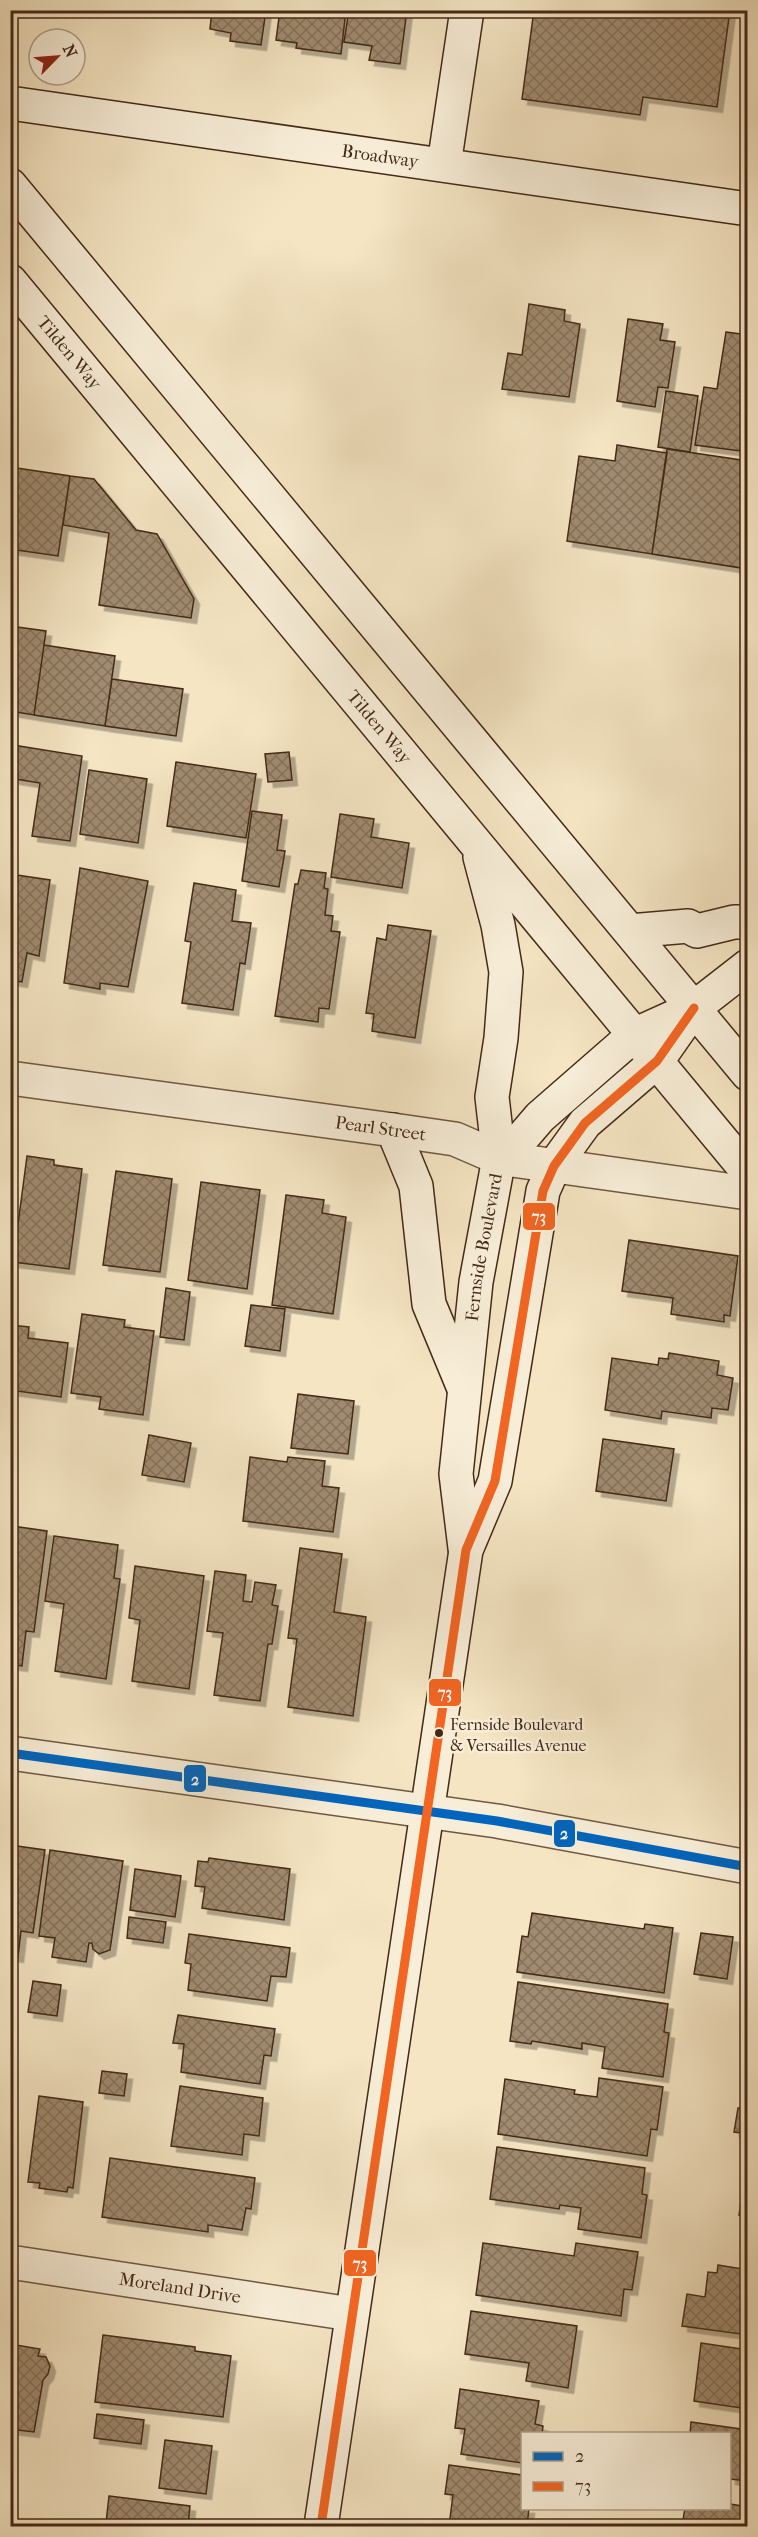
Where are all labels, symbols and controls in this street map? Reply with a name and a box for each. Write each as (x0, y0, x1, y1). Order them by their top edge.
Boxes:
north arrow (27, 27, 87, 87)
text: N (59, 41, 82, 61)
street label: Broadway (340, 140, 421, 172)
street label: Tilden Way (33, 312, 107, 395)
street label: Tilden Way (343, 686, 417, 769)
street label: Pearl Street (334, 1112, 428, 1145)
street label: Fernside Boulevard (461, 1171, 506, 1322)
line badge: 73 (522, 1202, 556, 1231)
text: 73 (531, 1207, 546, 1227)
line badge: 73 (428, 1678, 462, 1707)
text: 73 (437, 1683, 452, 1703)
place label: Fernside Boulevard & Versailles Avenue (450, 1715, 587, 1755)
marker: Fernside Boulevard & Versailles Avenue (433, 1727, 445, 1739)
line badge: 2 (183, 1764, 207, 1793)
text: 2 (191, 1770, 199, 1789)
line badge: 2 (553, 1819, 576, 1848)
text: 2 (560, 1824, 568, 1843)
line badge: 73 (343, 2249, 377, 2277)
text: 73 (352, 2254, 367, 2274)
street label: Moreland Drive (118, 2268, 243, 2308)
legend (521, 2432, 731, 2510)
text: 2 (575, 2446, 584, 2467)
text: 73 (575, 2476, 591, 2497)

